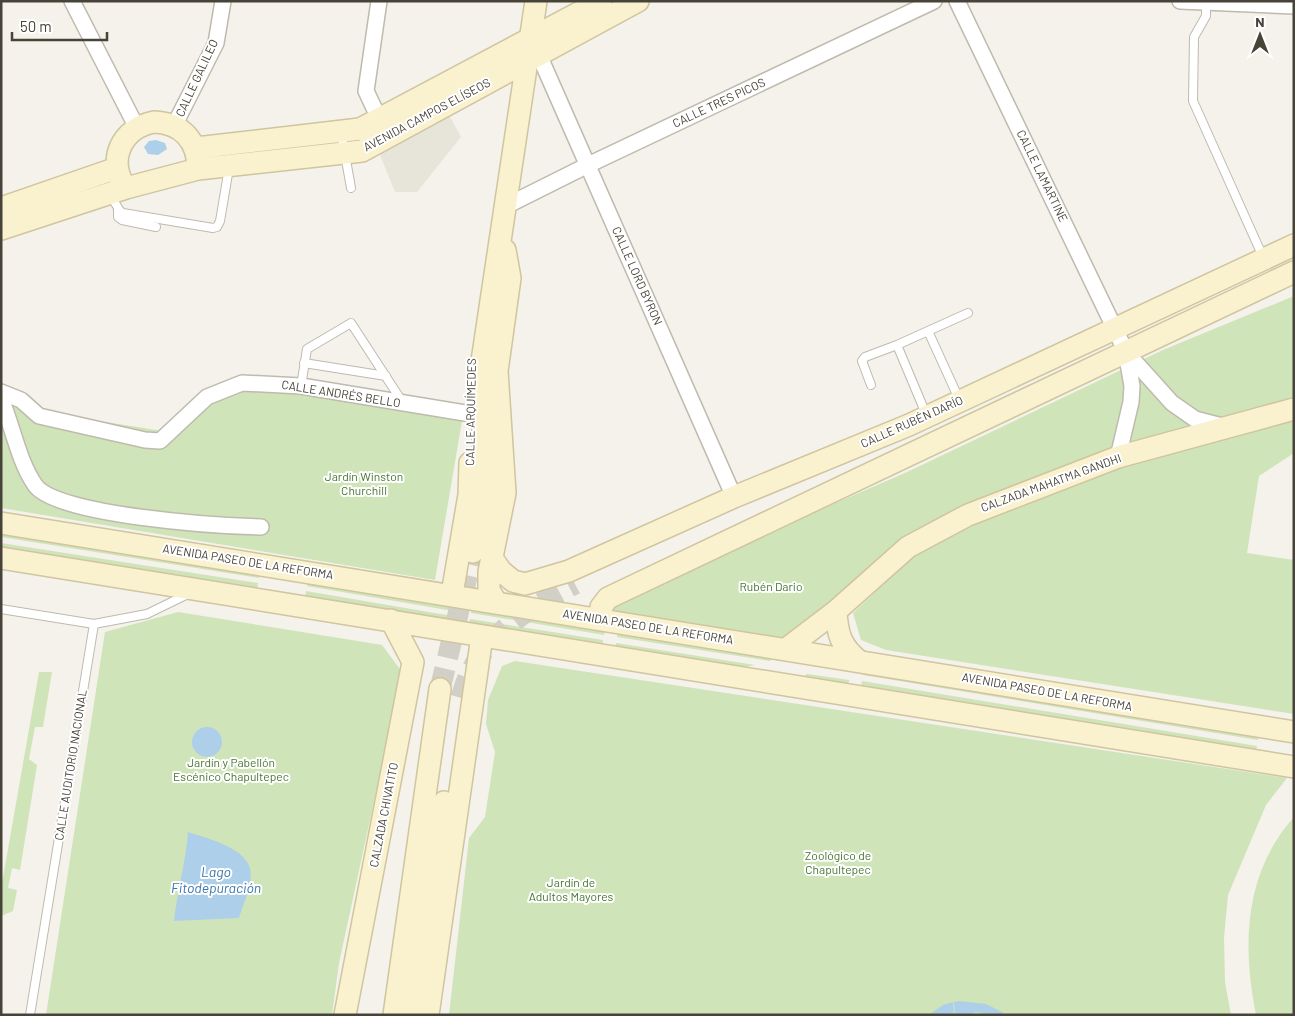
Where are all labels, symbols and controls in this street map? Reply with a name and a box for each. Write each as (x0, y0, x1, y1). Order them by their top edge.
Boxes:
scale bar (12, 10, 108, 42)
north arrow (1235, 10, 1285, 60)
text: N (1255, 13, 1265, 30)
text: 50 m (20, 17, 52, 35)
street label: CALLE GALILEO (172, 37, 220, 119)
street label: CALLE TRES PICOS (670, 74, 767, 130)
street label: AVENIDA CAMPOS ELÍSEOS (361, 75, 492, 154)
street label: CALLE LAMARTINE (1015, 127, 1071, 224)
street label: CALLE LORD BYRON (610, 224, 666, 327)
street label: CALLE ARQUÍMEDES (462, 358, 478, 466)
street label: CALLE ANDRÉS BELLO (281, 377, 402, 409)
street label: CALLE RUBÉN DARÍO (858, 392, 965, 450)
street label: CALZADA MAHATMA GANDHI (979, 450, 1123, 514)
park label: Jardín Winston Churchill (325, 469, 403, 497)
street label: AVENIDA PASEO DE LA REFORMA (162, 541, 335, 581)
park label: Rubén Dario (740, 579, 802, 593)
street label: AVENIDA PASEO DE LA REFORMA (562, 606, 735, 646)
street label: AVENIDA PASEO DE LA REFORMA (961, 669, 1134, 713)
street label: CALLE AUDITORIO NACIONAL (51, 688, 89, 841)
park label: Jardín y Pabellón Escénico Chapultepec (173, 755, 289, 783)
street label: CALZADA CHIVATITO (366, 761, 400, 868)
park label: Zoológico de Chapultepec (805, 848, 871, 876)
water label: Lago Fitodepuración (171, 863, 261, 896)
park label: Jardín de Adultos Mayores (529, 875, 614, 903)

